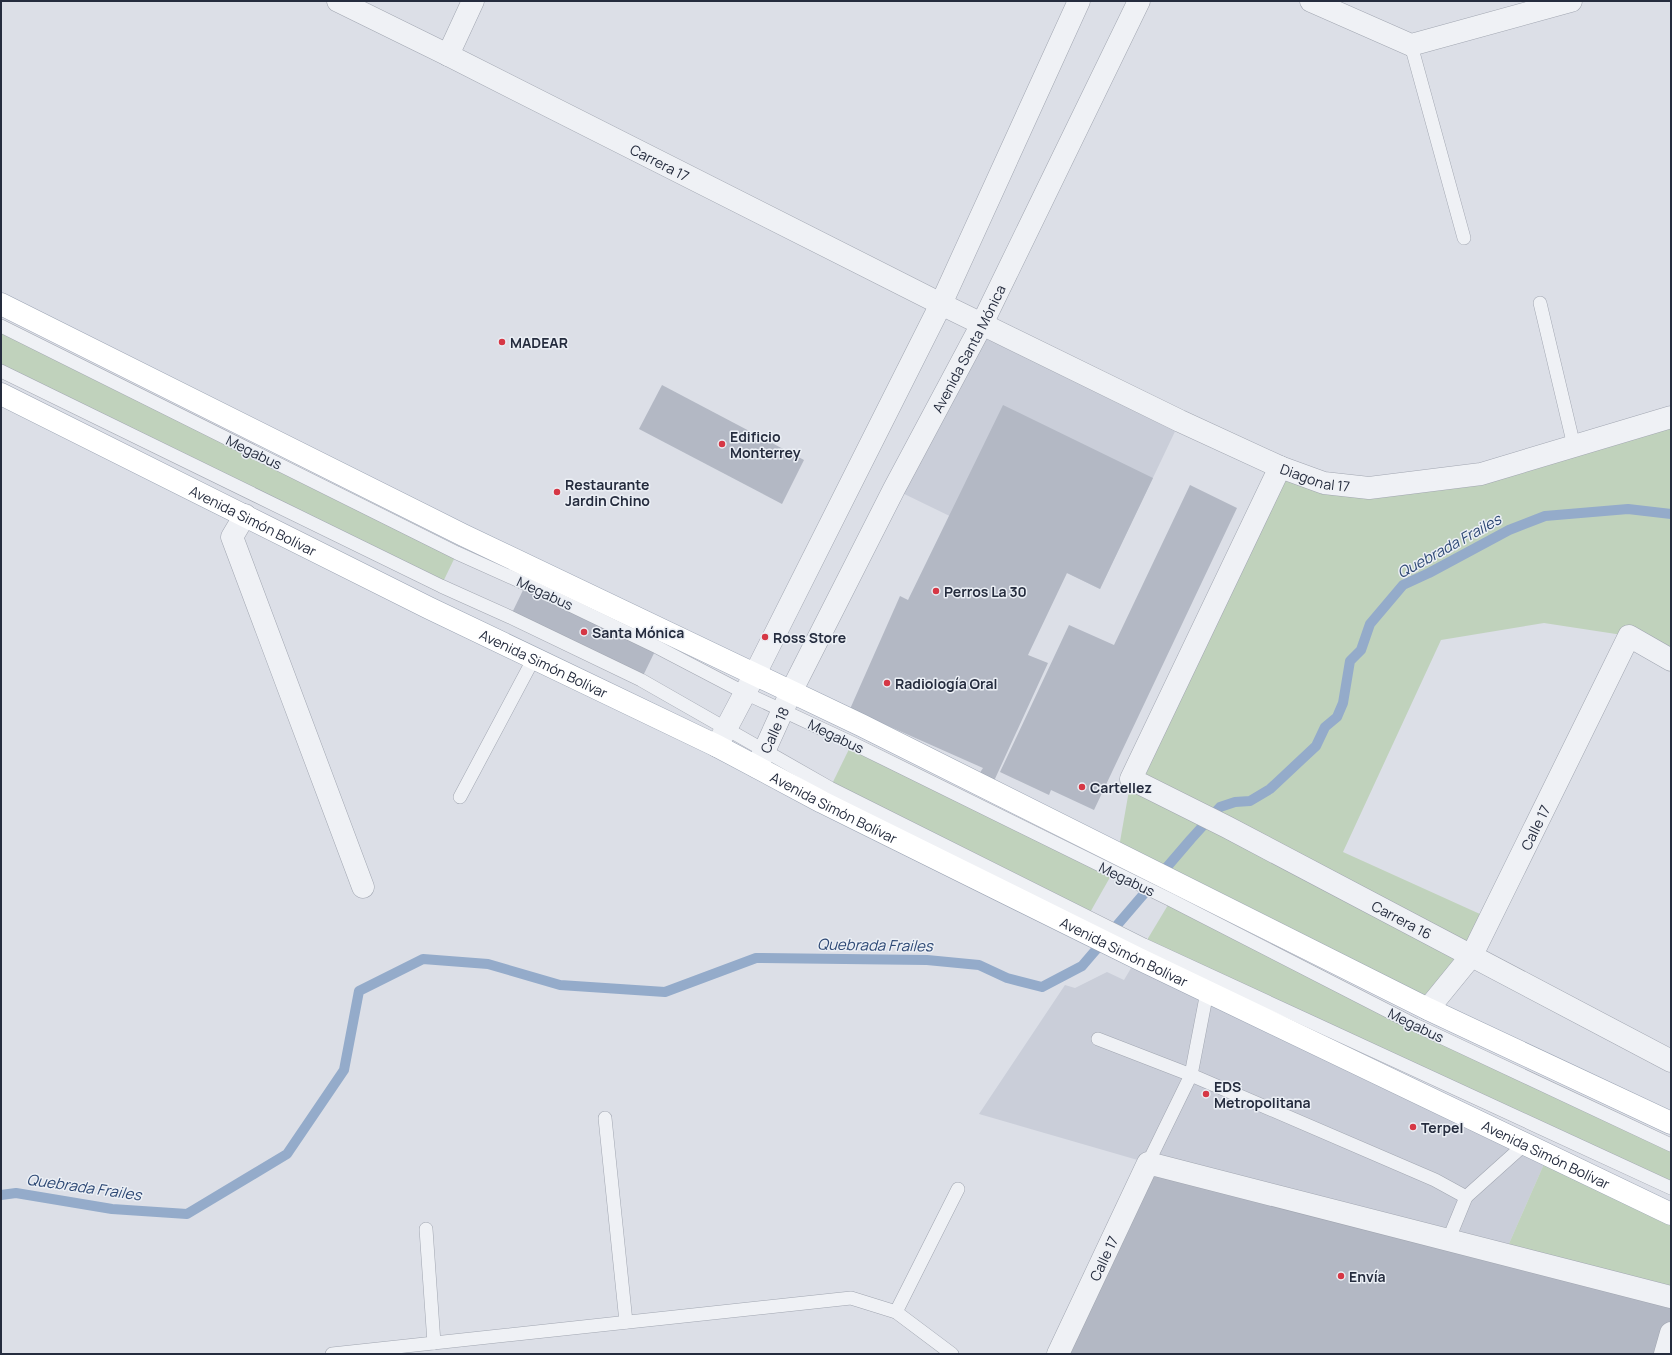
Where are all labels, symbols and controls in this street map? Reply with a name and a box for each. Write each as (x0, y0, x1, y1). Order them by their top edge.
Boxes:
street label: Carrera 17 (627, 139, 693, 185)
street label: Avenida Santa Mónica (927, 281, 1009, 416)
place label: MADEAR (510, 333, 568, 352)
marker: MADEAR (497, 337, 507, 347)
place label: Edificio Monterrey (730, 427, 801, 462)
street label: Megabus (223, 430, 285, 474)
marker: Edificio Monterrey (717, 439, 727, 449)
street label: Diagonal 17 (1278, 458, 1351, 495)
place label: Restaurante Jardin Chino (565, 475, 650, 510)
street label: Avenida Simón Bolívar (186, 480, 320, 560)
marker: Restaurante Jardin Chino (552, 487, 562, 497)
water label: Quebrada Frailes (1393, 508, 1506, 583)
street label: Megabus (514, 572, 576, 614)
place label: Perros La 30 (944, 582, 1027, 601)
marker: Perros La 30 (931, 586, 941, 596)
place label: Santa Mónica (592, 623, 684, 642)
street label: Avenida Simón Bolívar (477, 624, 611, 702)
marker: Santa Mónica (579, 627, 589, 637)
place label: Ross Store (773, 628, 846, 647)
marker: Ross Store (760, 632, 770, 642)
place label: Radiología Oral (895, 674, 997, 693)
marker: Radiología Oral (882, 678, 892, 688)
street label: Calle 18 (755, 703, 793, 756)
street label: Megabus (805, 714, 867, 758)
street label: Avenida Simón Bolívar (767, 767, 901, 847)
place label: Cartellez (1090, 778, 1152, 797)
marker: Cartellez (1077, 782, 1087, 792)
street label: Calle 17 (1516, 802, 1554, 853)
street label: Megabus (1096, 857, 1158, 901)
street label: Carrera 16 (1369, 896, 1435, 943)
street label: Avenida Simón Bolívar (1057, 912, 1191, 991)
water label: Quebrada Frailes (817, 933, 934, 957)
street label: Megabus (1385, 1003, 1447, 1047)
place label: EDS Metropolitana (1214, 1077, 1311, 1112)
marker: EDS Metropolitana (1201, 1089, 1211, 1099)
street label: Avenida Simón Bolívar (1479, 1115, 1613, 1193)
place label: Terpel (1421, 1118, 1463, 1137)
marker: Terpel (1408, 1122, 1418, 1132)
water label: Quebrada Frailes (25, 1169, 144, 1206)
street label: Calle 17 (1084, 1232, 1122, 1284)
place label: Envía (1349, 1267, 1386, 1286)
marker: Envía (1336, 1271, 1346, 1281)

